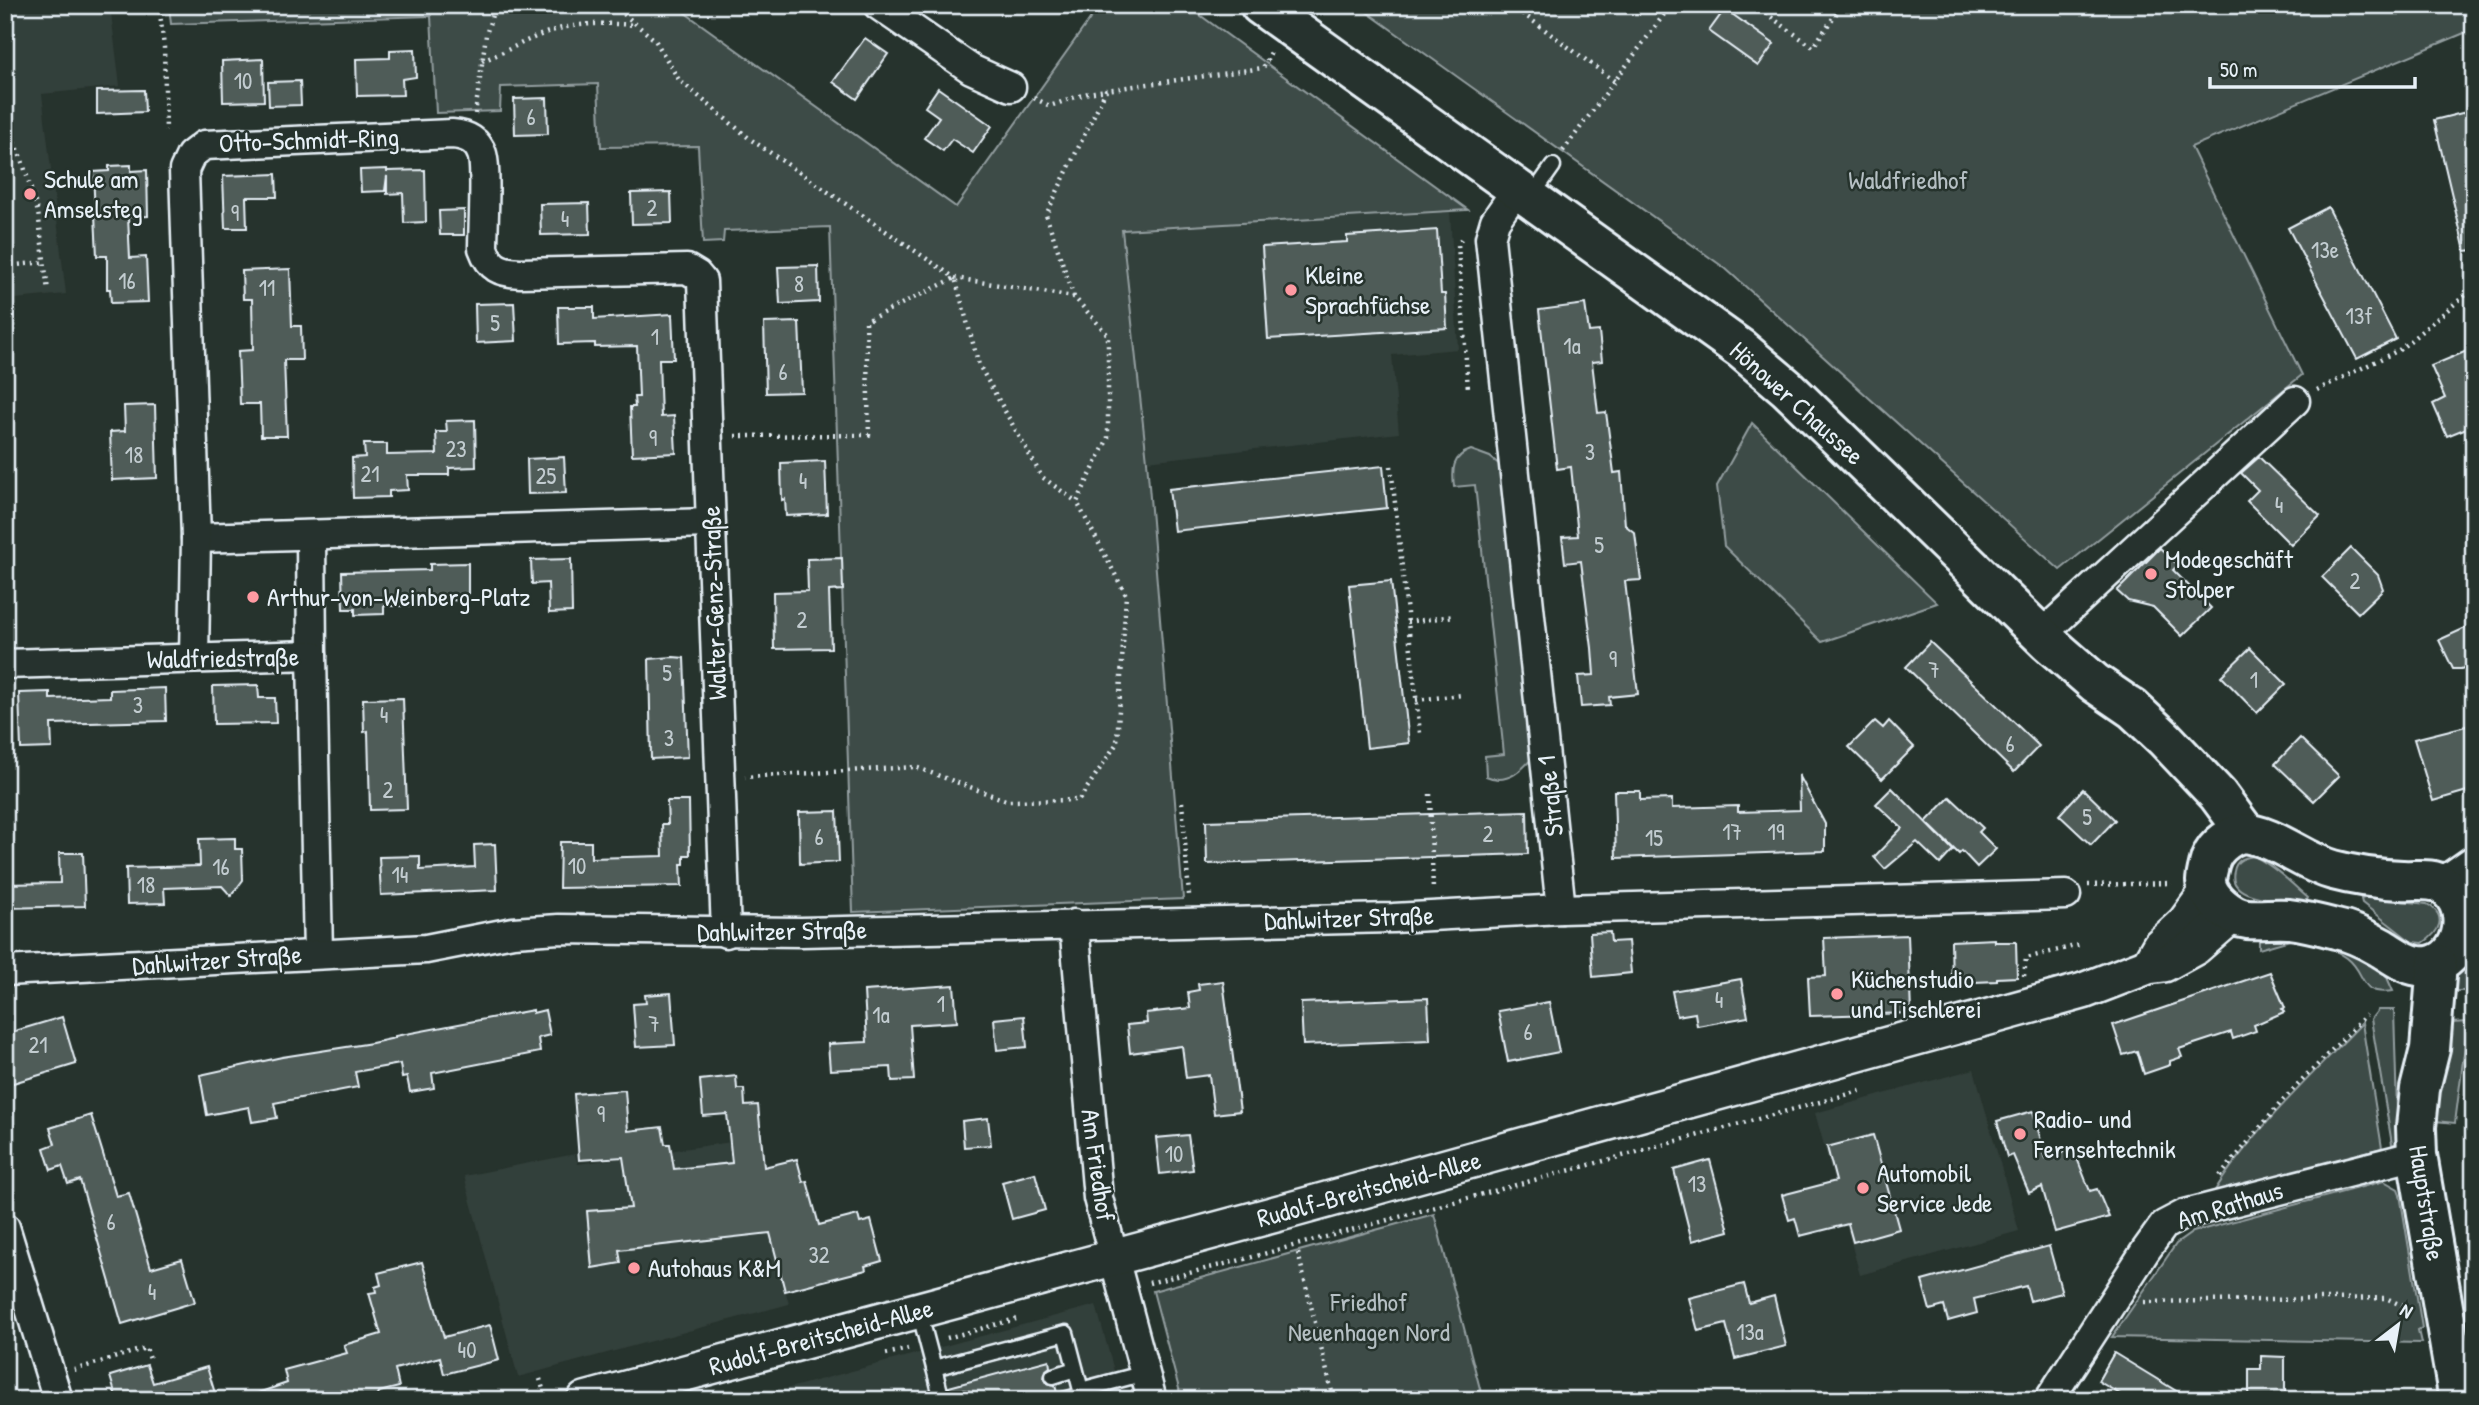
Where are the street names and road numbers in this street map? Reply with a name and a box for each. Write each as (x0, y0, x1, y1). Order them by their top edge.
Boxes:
street label: Otto-Schmidt-Ring (218, 119, 400, 160)
street label: Hönower Chaussee (1723, 333, 1872, 472)
street label: Walter-Genz-Straße (693, 505, 734, 701)
street label: Waldfriedstraße (147, 639, 299, 676)
street label: Straße 1 (1528, 754, 1571, 838)
street label: Dahlwitzer Straße (1264, 897, 1434, 938)
street label: Dahlwitzer Straße (697, 912, 867, 949)
street label: Dahlwitzer Straße (131, 936, 303, 983)
street label: Am Friedhof (1073, 1106, 1124, 1224)
street label: Rudolf-Breitscheid-Allee (1253, 1142, 1485, 1235)
street label: Hauptstraße (2401, 1143, 2454, 1263)
street label: Am Rathaus (2173, 1172, 2287, 1237)
street label: Rudolf-Breitscheid-Allee (705, 1290, 937, 1383)

